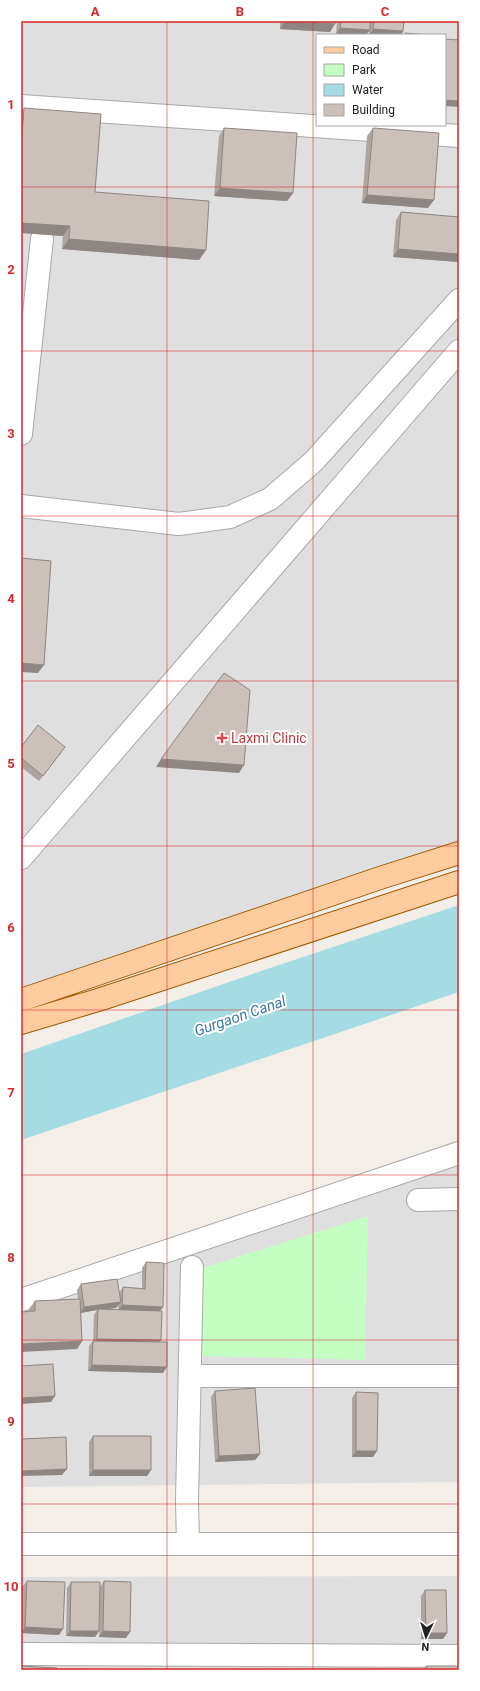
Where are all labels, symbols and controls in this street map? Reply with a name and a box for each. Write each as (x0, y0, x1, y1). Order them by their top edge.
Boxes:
text: A (91, 4, 100, 19)
text: B (236, 4, 244, 19)
text: C (381, 4, 390, 19)
legend (316, 34, 446, 126)
text: Road (352, 43, 380, 57)
text: Park (352, 63, 377, 77)
text: Water (352, 83, 383, 97)
text: 1 (7, 97, 15, 112)
text: Building (352, 103, 395, 117)
text: 2 (7, 262, 15, 277)
text: 3 (7, 426, 15, 441)
text: 4 (7, 591, 15, 606)
place label: Laxmi Clinic (231, 730, 307, 746)
marker: Laxmi Clinic (216, 732, 228, 744)
text: 5 (7, 756, 15, 771)
text: 6 (7, 920, 15, 935)
water label: Gurgaon Canal (192, 992, 289, 1040)
text: 7 (7, 1085, 15, 1100)
text: 8 (7, 1250, 15, 1265)
text: 9 (7, 1414, 15, 1429)
text: 10 (4, 1579, 18, 1594)
north arrow (406, 1617, 446, 1657)
text: N (421, 1640, 430, 1653)

